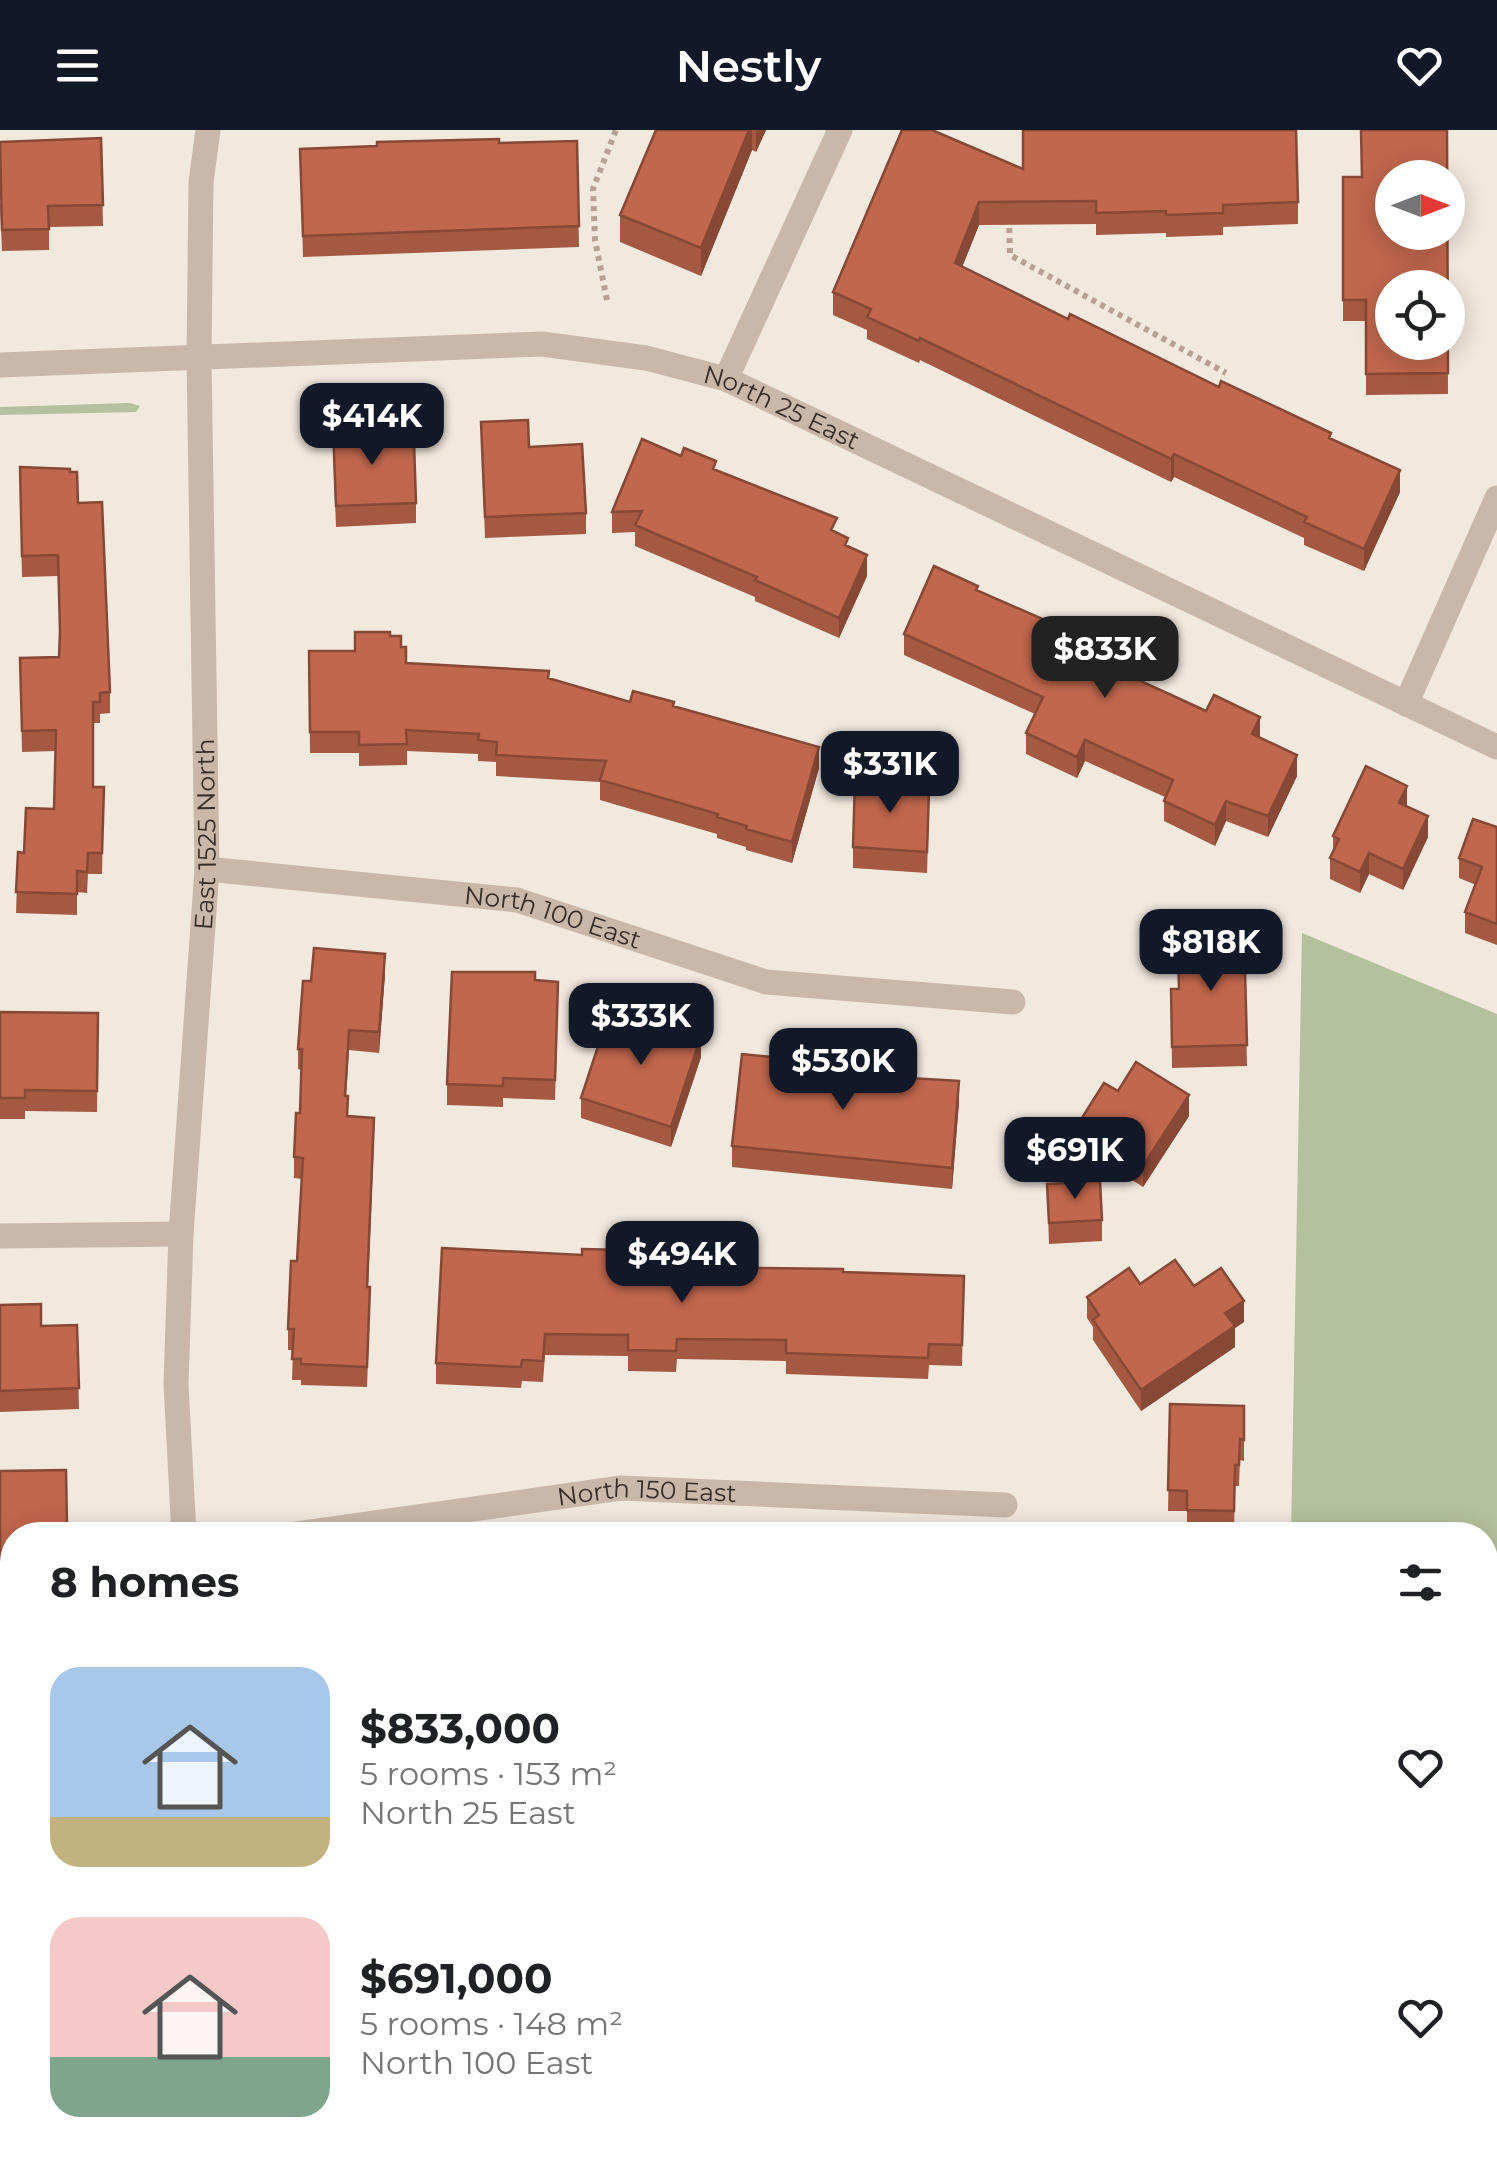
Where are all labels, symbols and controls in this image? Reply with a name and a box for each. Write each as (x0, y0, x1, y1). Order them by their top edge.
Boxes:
icon: menu (50, 38, 105, 93)
text: Nestly (676, 38, 821, 93)
icon: heart (1392, 38, 1447, 93)
north arrow (1375, 160, 1465, 250)
map controls (1375, 160, 1465, 360)
button: locate (1375, 270, 1465, 360)
street label: North 25 East (701, 359, 864, 456)
pin: $414K (302, 383, 442, 468)
text: $414K (322, 396, 422, 435)
pin: $833K (1035, 616, 1175, 701)
text: $833K (1054, 629, 1156, 668)
pin: $331K (820, 731, 960, 816)
street label: East 1525 North (188, 738, 222, 931)
text: $331K (843, 744, 937, 783)
street label: North 100 East (463, 880, 645, 955)
pin: $818K (1141, 909, 1281, 994)
text: $818K (1162, 922, 1260, 961)
pin: $333K (571, 983, 711, 1068)
text: $333K (591, 996, 691, 1035)
pin: $530K (773, 1028, 913, 1113)
text: $530K (791, 1041, 895, 1080)
pin: $691K (1005, 1117, 1145, 1202)
text: $691K (1026, 1130, 1124, 1169)
pin: $494K (612, 1221, 752, 1306)
text: $494K (628, 1234, 736, 1273)
street label: North 150 East (555, 1473, 737, 1512)
icon: filters (1393, 1555, 1448, 1610)
text: 8 homes (50, 1556, 239, 1608)
text: $833,000 (360, 1702, 560, 1754)
icon: home (130, 1707, 250, 1827)
icon: heart (1393, 1740, 1448, 1795)
text: 5 rooms · 153 m² (360, 1754, 617, 1793)
text: North 25 East (360, 1793, 576, 1832)
text: $691,000 (360, 1952, 553, 2004)
icon: home (130, 1957, 250, 2077)
icon: heart (1393, 1990, 1448, 2045)
text: 5 rooms · 148 m² (360, 2004, 623, 2043)
text: North 100 East (360, 2043, 593, 2082)

